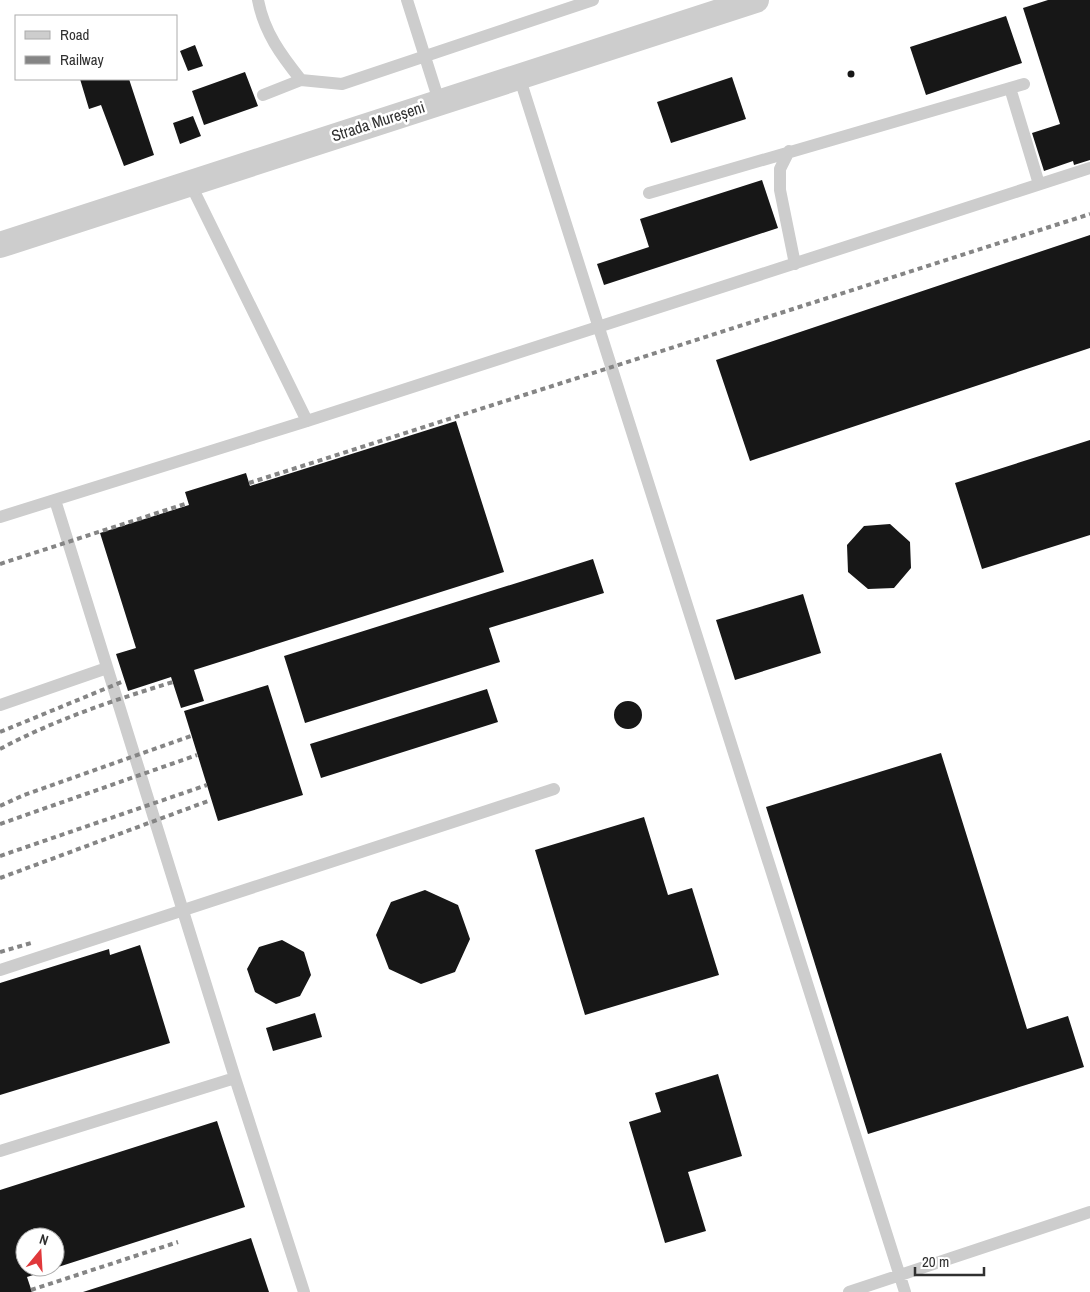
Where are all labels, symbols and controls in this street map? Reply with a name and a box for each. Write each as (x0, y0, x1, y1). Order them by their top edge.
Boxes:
legend (15, 15, 178, 80)
text: Road (60, 24, 89, 45)
text: Railway (60, 49, 105, 70)
street label: Strada Mureșeni (328, 96, 428, 146)
north arrow (15, 1227, 65, 1277)
text: N (37, 1230, 51, 1249)
scale bar (915, 1244, 984, 1276)
text: 20 m (922, 1251, 949, 1272)

